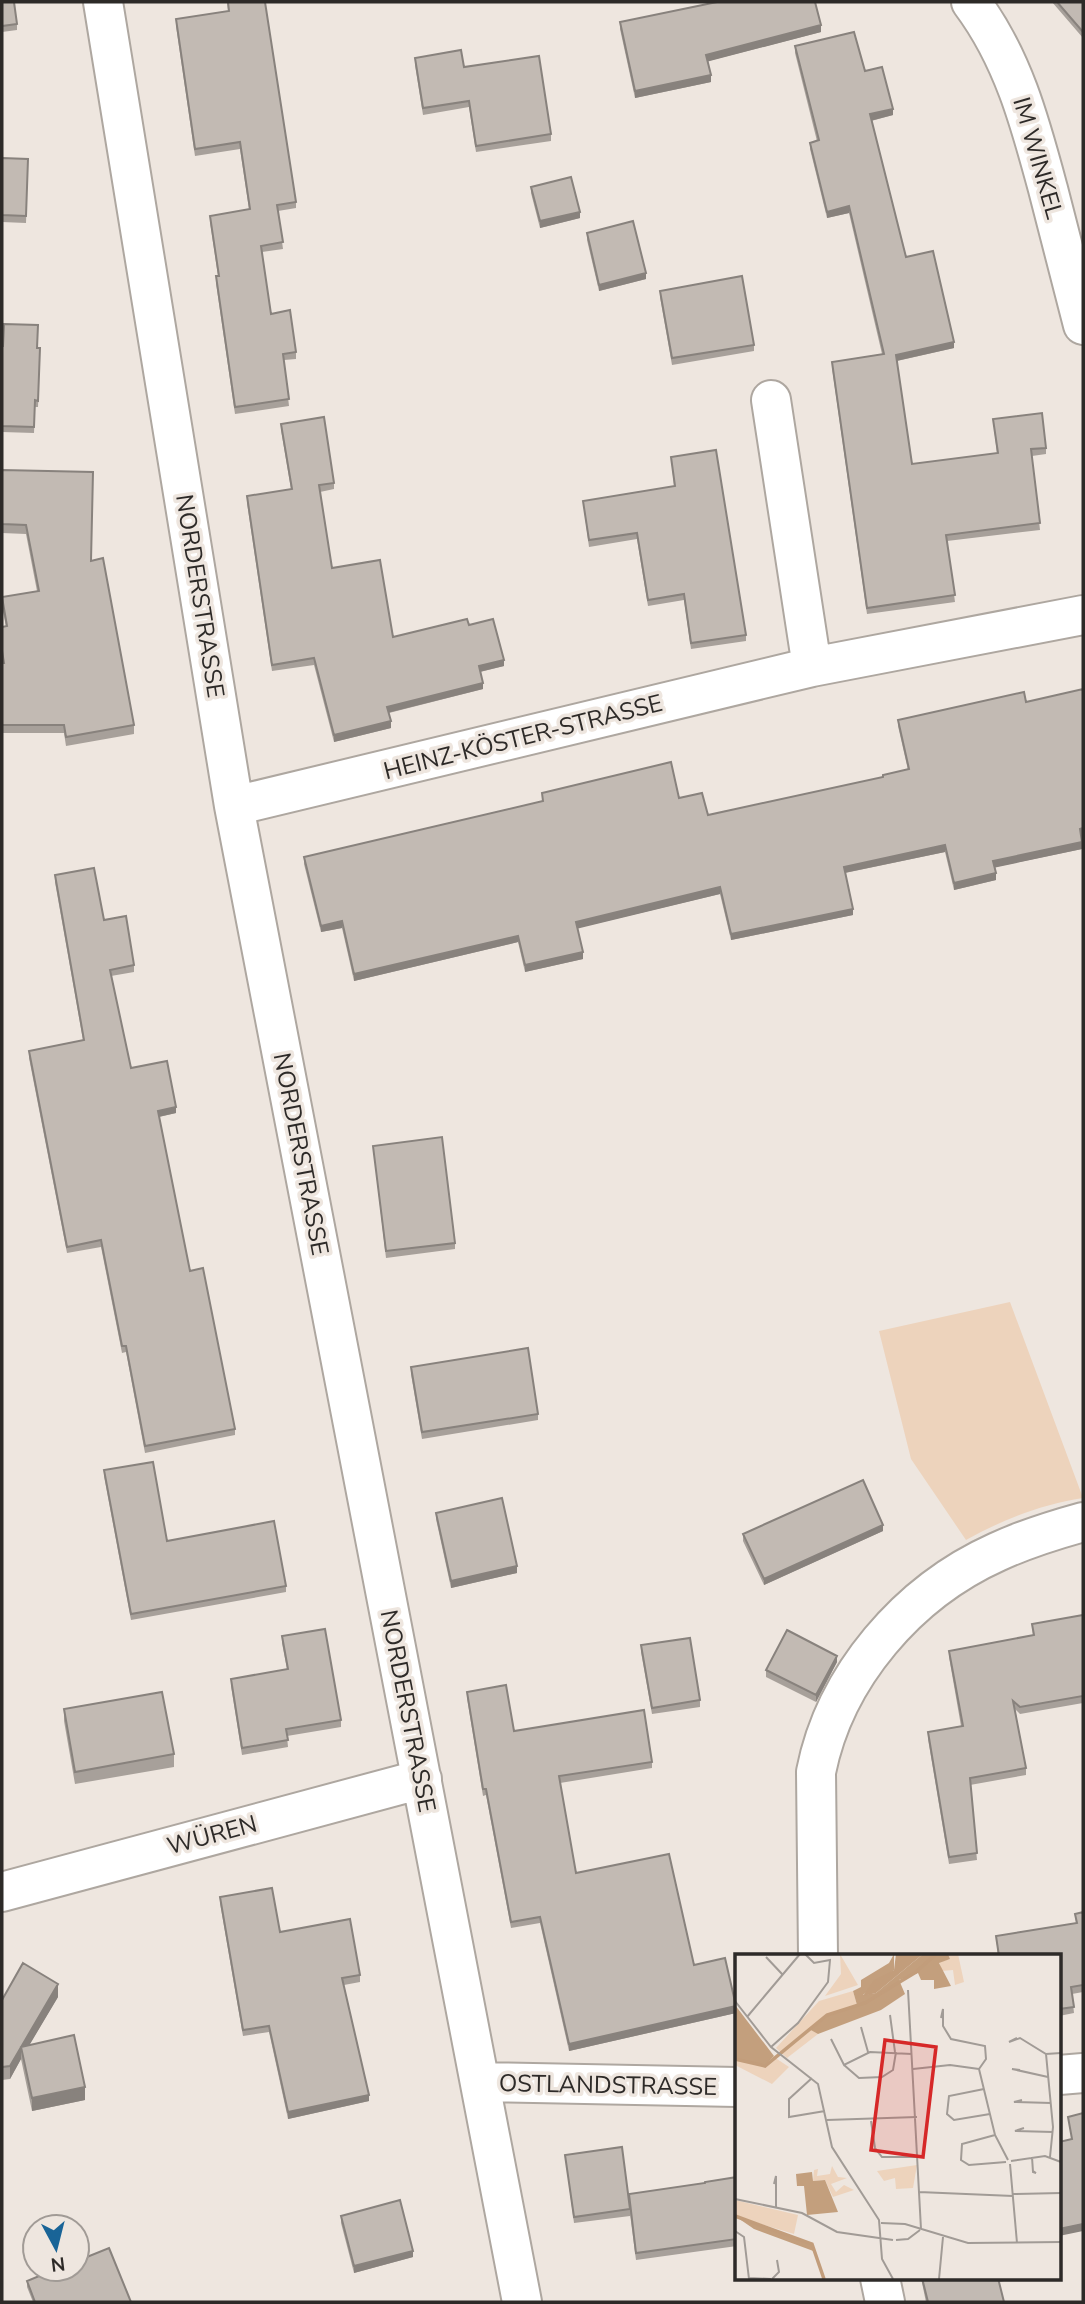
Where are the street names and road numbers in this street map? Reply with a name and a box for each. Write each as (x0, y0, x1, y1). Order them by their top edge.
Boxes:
street label: IM WINKEL (1005, 93, 1071, 223)
street label: NORDERSTRASSE (168, 492, 232, 700)
street label: HEINZ-KÖSTER-STRASSE (380, 687, 666, 787)
street label: NORDERSTRASSE (266, 1050, 336, 1258)
street label: NORDERSTRASSE (373, 1607, 443, 1815)
street label: WÜREN (164, 1808, 260, 1862)
street label: OSTLANDSTRASSE (499, 2067, 717, 2103)

